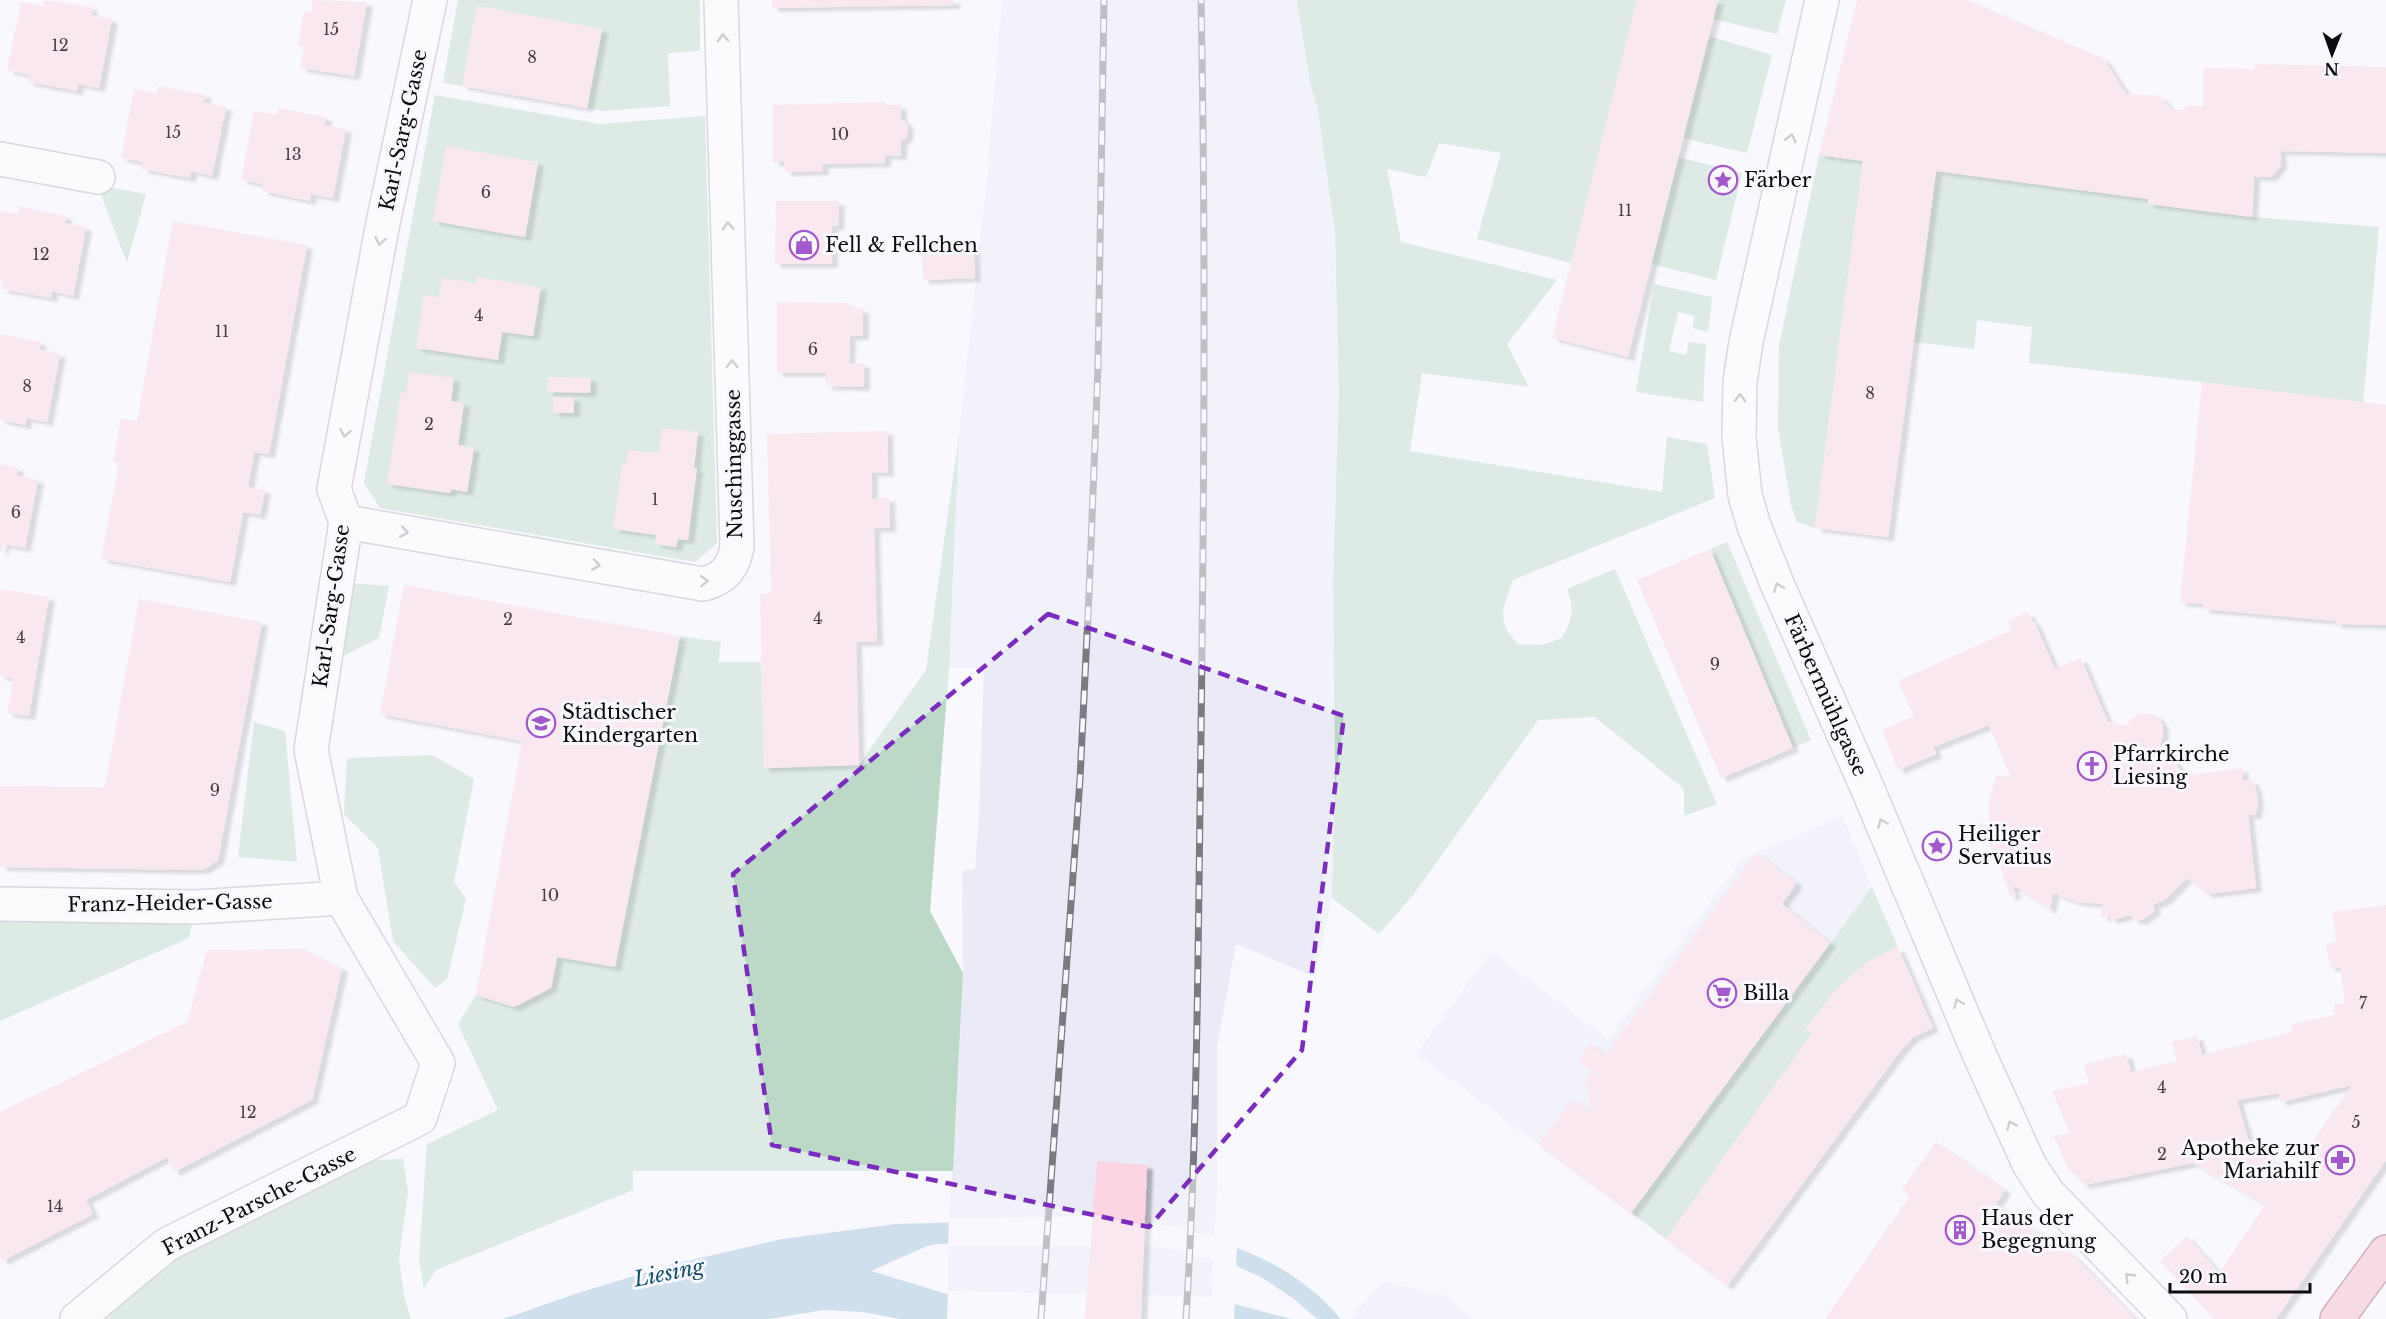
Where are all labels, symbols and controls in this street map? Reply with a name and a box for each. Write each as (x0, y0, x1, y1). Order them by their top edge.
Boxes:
house number: 15 (323, 19, 339, 39)
north arrow (2302, 24, 2362, 84)
one-way arrow (716, 33, 729, 42)
house number: 12 (52, 35, 69, 55)
street label: Karl-Sarg-Gasse (374, 47, 432, 213)
house number: 8 (527, 47, 537, 67)
text: N (2324, 59, 2339, 79)
house number: 15 (165, 122, 181, 142)
house number: 10 (831, 124, 849, 144)
one-way arrow (1784, 133, 1797, 143)
house number: 13 (285, 144, 302, 164)
place icon: Färber (1707, 164, 1739, 196)
place label: Färber (1744, 168, 1812, 192)
house number: 6 (481, 182, 491, 202)
house number: 11 (1618, 200, 1632, 220)
one-way arrow (722, 222, 734, 231)
shop icon: Fell & Fellchen (788, 229, 820, 261)
place label: Fell & Fellchen (825, 233, 978, 257)
one-way arrow (374, 236, 387, 246)
house number: 12 (33, 244, 50, 264)
house number: 4 (474, 305, 484, 325)
house number: 11 (215, 321, 229, 341)
house number: 6 (808, 339, 818, 359)
one-way arrow (726, 359, 738, 368)
house number: 8 (22, 376, 32, 396)
house number: 8 (1865, 383, 1875, 403)
street label: Nuschinggasse (721, 389, 747, 539)
one-way arrow (1734, 393, 1746, 402)
house number: 2 (424, 414, 434, 434)
one-way arrow (339, 427, 352, 437)
house number: 1 (651, 489, 659, 509)
house number: 6 (11, 502, 21, 522)
street label: Karl-Sarg-Gasse (308, 523, 354, 689)
one-way arrow (398, 525, 408, 538)
one-way arrow (591, 559, 601, 571)
one-way arrow (700, 575, 709, 588)
one-way arrow (1773, 582, 1785, 593)
house number: 4 (813, 608, 823, 628)
house number: 2 (503, 609, 513, 629)
street label: Färbermühlgasse (1779, 610, 1873, 780)
house number: 4 (16, 627, 26, 647)
house number: 9 (1710, 654, 1720, 674)
place label: Städtischer Kindergarten (562, 700, 698, 747)
school or university icon: Städtischer Kindergarten (525, 707, 557, 739)
place label: Pfarrkirche Liesing (2113, 742, 2230, 789)
church icon: Pfarrkirche Liesing (2076, 750, 2108, 782)
house number: 9 (210, 780, 220, 800)
one-way arrow (1877, 818, 1889, 829)
place label: Heiliger Servatius (1958, 822, 2052, 869)
place icon: Heiliger Servatius (1921, 830, 1953, 862)
house number: 10 (541, 885, 559, 905)
street label: Franz-Heider-Gasse (67, 889, 273, 917)
supermarket icon: Billa (1706, 977, 1738, 1009)
place label: Billa (1743, 981, 1790, 1005)
house number: 7 (2359, 993, 2368, 1013)
one-way arrow (1953, 998, 1965, 1009)
house number: 4 (2157, 1077, 2167, 1097)
house number: 12 (240, 1102, 257, 1122)
house number: 5 (2351, 1112, 2361, 1132)
one-way arrow (2006, 1120, 2018, 1131)
place label: Apotheke zur Mariahilf (2180, 1136, 2322, 1183)
street label: Franz-Parsche-Gasse (158, 1142, 360, 1260)
house number: 2 (2157, 1144, 2167, 1164)
pharmacy icon: Apotheke zur Mariahilf (2324, 1144, 2356, 1176)
house number: 14 (47, 1196, 63, 1216)
place label: Haus der Begegnung (1981, 1206, 2097, 1253)
building icon: Haus der Begegnung (1944, 1214, 1976, 1246)
water label: Liesing (631, 1253, 708, 1293)
scale bar (2170, 1256, 2310, 1294)
text: 20 m (2179, 1266, 2227, 1288)
one-way arrow (2125, 1273, 2136, 1283)

